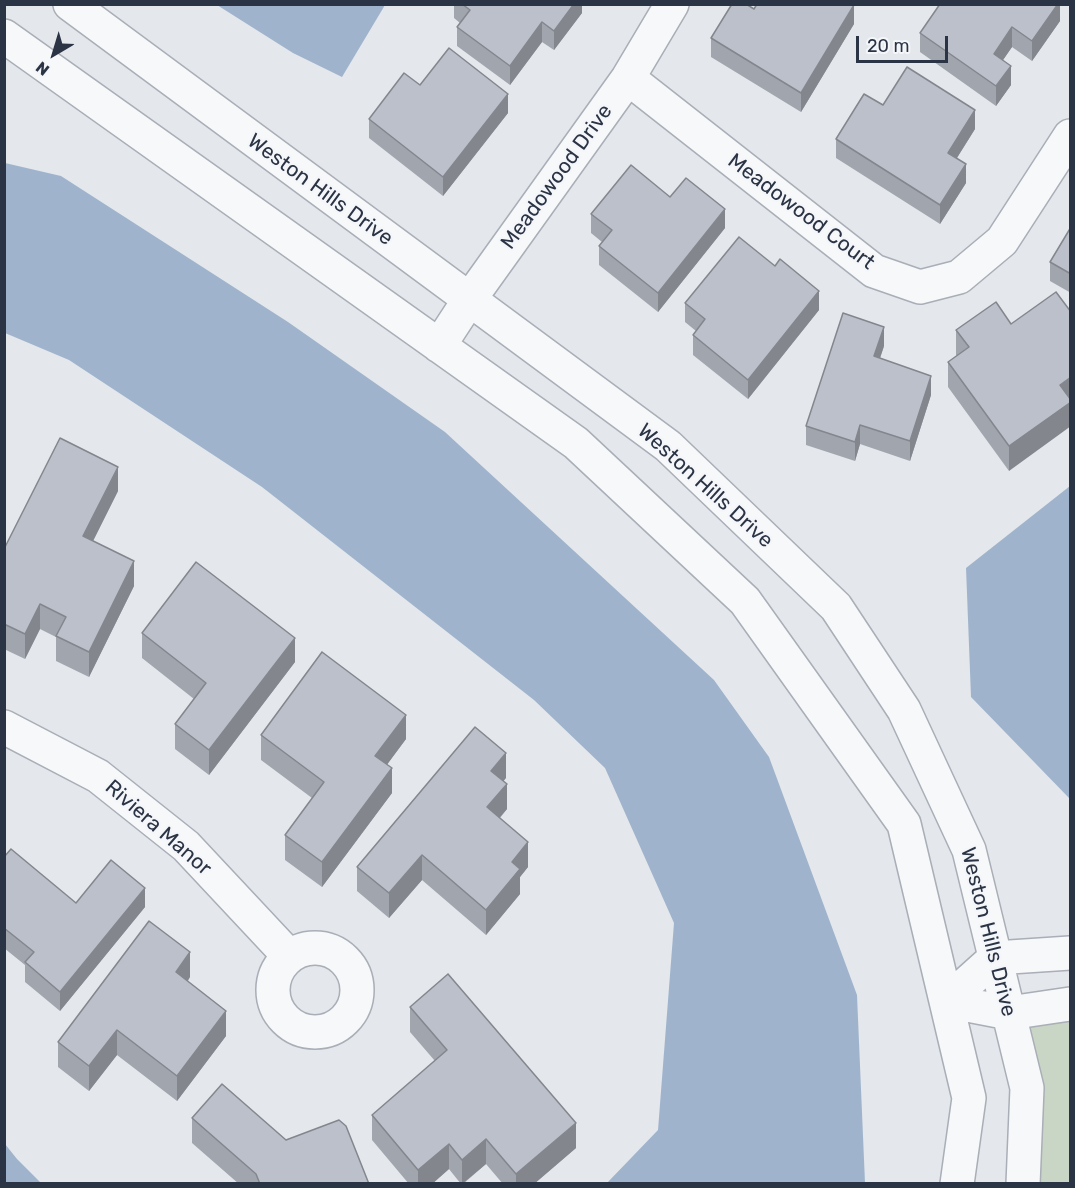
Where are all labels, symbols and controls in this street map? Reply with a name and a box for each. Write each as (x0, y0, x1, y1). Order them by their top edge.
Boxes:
north arrow (24, 24, 84, 84)
scale bar (859, 24, 950, 62)
text: 20 m (867, 35, 909, 57)
text: N (32, 58, 53, 80)
street label: Meadowood Drive (496, 100, 618, 254)
street label: Weston Hills Drive (242, 129, 398, 251)
street label: Meadowood Court (723, 149, 879, 275)
street label: Weston Hills Drive (632, 419, 778, 553)
street label: Riviera Manor (100, 775, 216, 881)
street label: Weston Hills Drive (955, 845, 1021, 1019)

